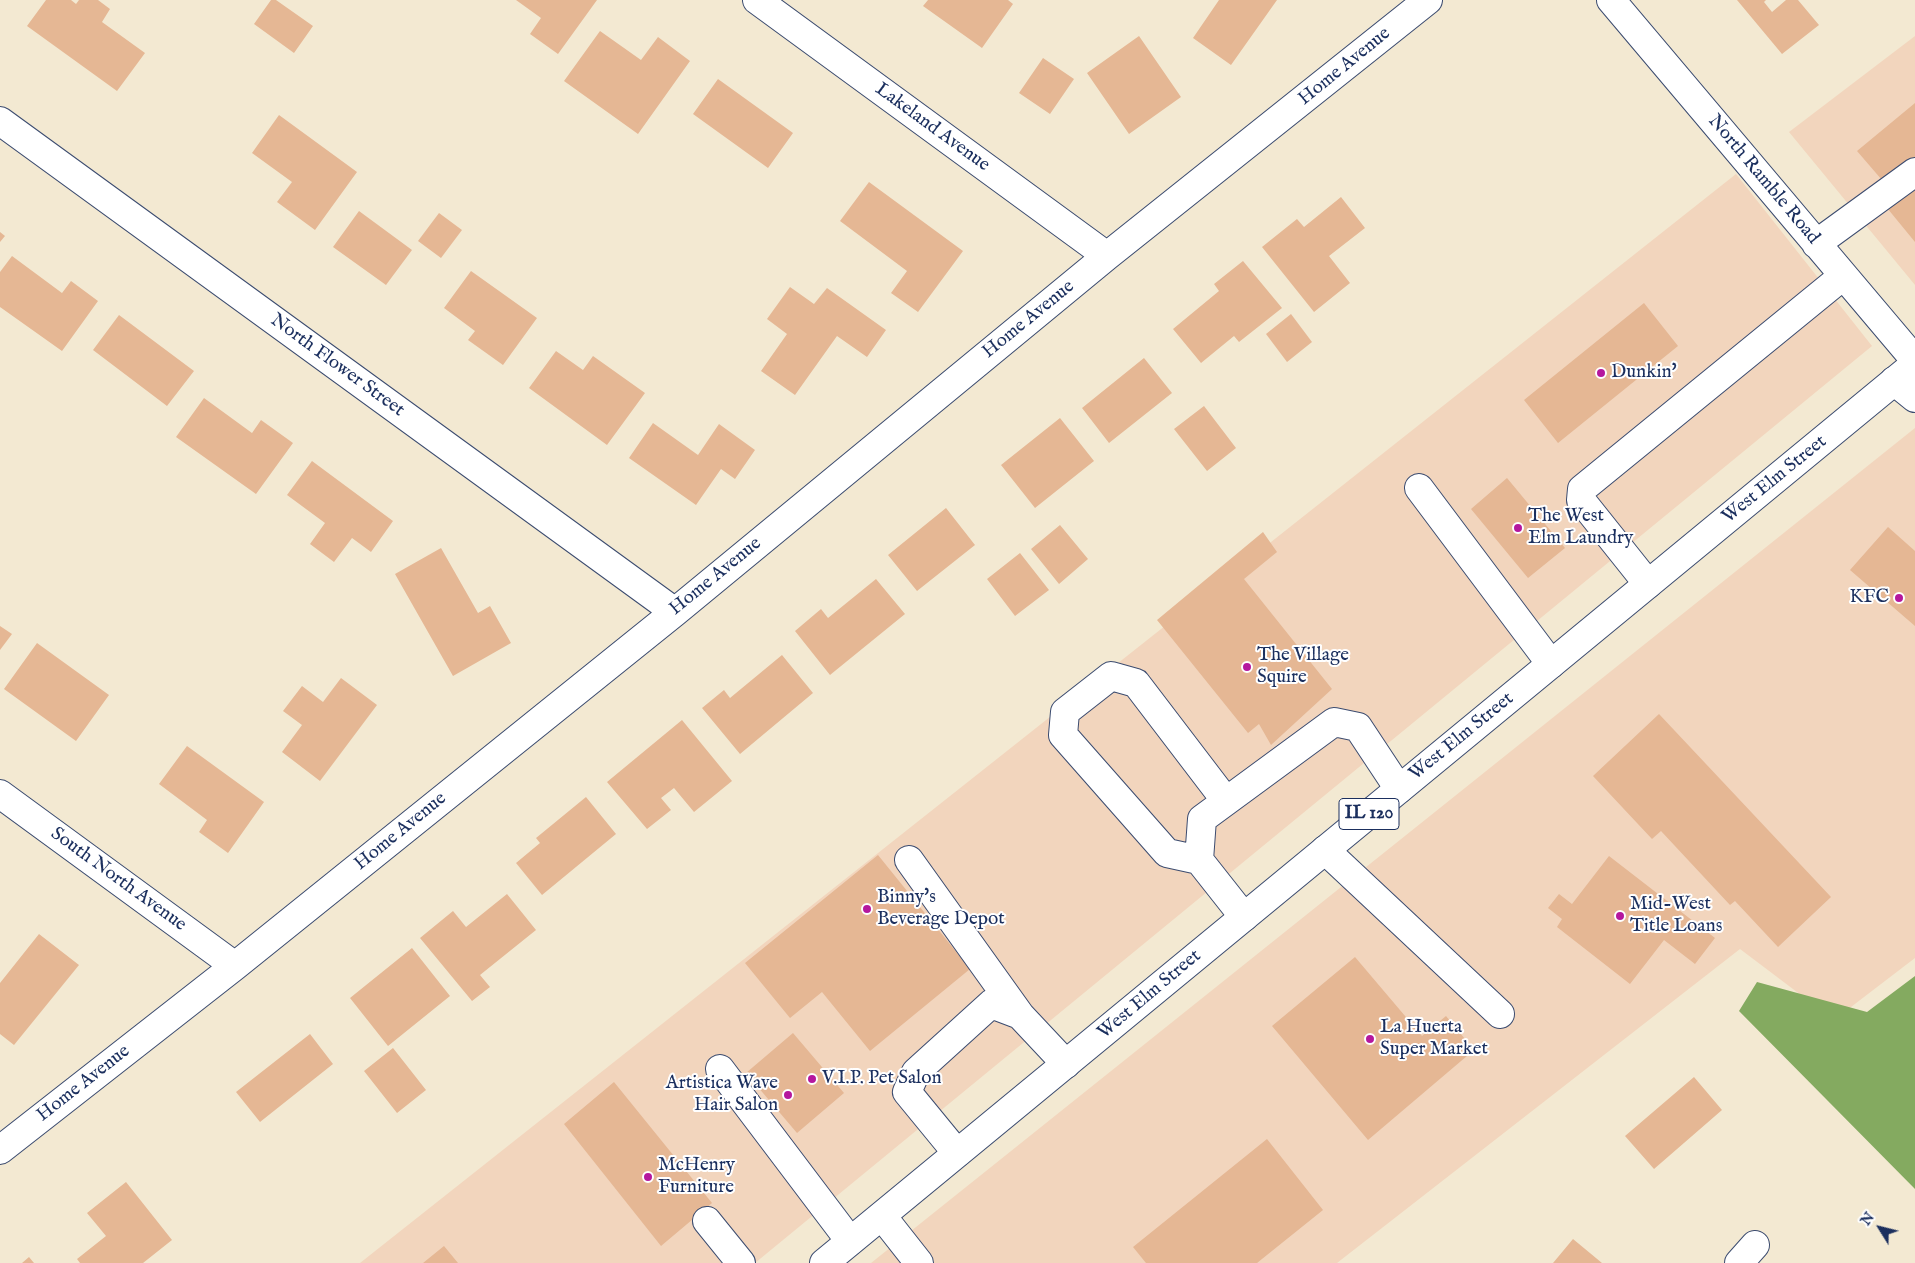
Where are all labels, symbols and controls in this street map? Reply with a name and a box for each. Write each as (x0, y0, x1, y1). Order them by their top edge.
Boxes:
street label: Home Avenue (1294, 23, 1396, 111)
street label: Lakeland Avenue (870, 79, 994, 177)
street label: North Ramble Road (1702, 111, 1824, 249)
street label: Home Avenue (978, 276, 1080, 364)
street label: North Flower Street (265, 310, 409, 422)
place label: Dunkin' (1611, 362, 1677, 384)
marker: Dunkin' (1595, 367, 1607, 379)
street label: West Elm Street (1718, 431, 1832, 529)
place label: The West Elm Laundry (1528, 506, 1633, 550)
marker: The West Elm Laundry (1512, 522, 1524, 534)
street label: Home Avenue (665, 533, 767, 621)
place label: KFC (1850, 587, 1889, 609)
marker: KFC (1893, 592, 1905, 604)
place label: The Village Squire (1257, 645, 1349, 689)
marker: The Village Squire (1241, 661, 1253, 673)
street label: West Elm Street (1405, 688, 1519, 786)
street label: Home Avenue (350, 788, 452, 876)
road number: IL 120 (1339, 799, 1399, 830)
street label: South North Avenue (46, 823, 190, 937)
place label: Binny's Beverage Depot (877, 887, 1005, 931)
place label: Mid-West Title Loans (1630, 894, 1722, 938)
marker: Binny's Beverage Depot (861, 903, 873, 915)
marker: Mid-West Title Loans (1614, 910, 1626, 922)
street label: West Elm Street (1094, 945, 1206, 1045)
place label: La Huerta Super Market (1380, 1017, 1488, 1061)
marker: La Huerta Super Market (1364, 1033, 1376, 1045)
street label: Home Avenue (33, 1041, 135, 1127)
place label: V.I.P. Pet Salon (822, 1068, 942, 1090)
place label: Artistica Wave Hair Salon (666, 1073, 778, 1117)
marker: V.I.P. Pet Salon (806, 1073, 818, 1085)
marker: Artistica Wave Hair Salon (782, 1089, 794, 1101)
place label: McHenry Furniture (658, 1155, 735, 1199)
marker: McHenry Furniture (642, 1171, 654, 1183)
north arrow (1855, 1203, 1905, 1253)
text: N (1857, 1209, 1879, 1229)

